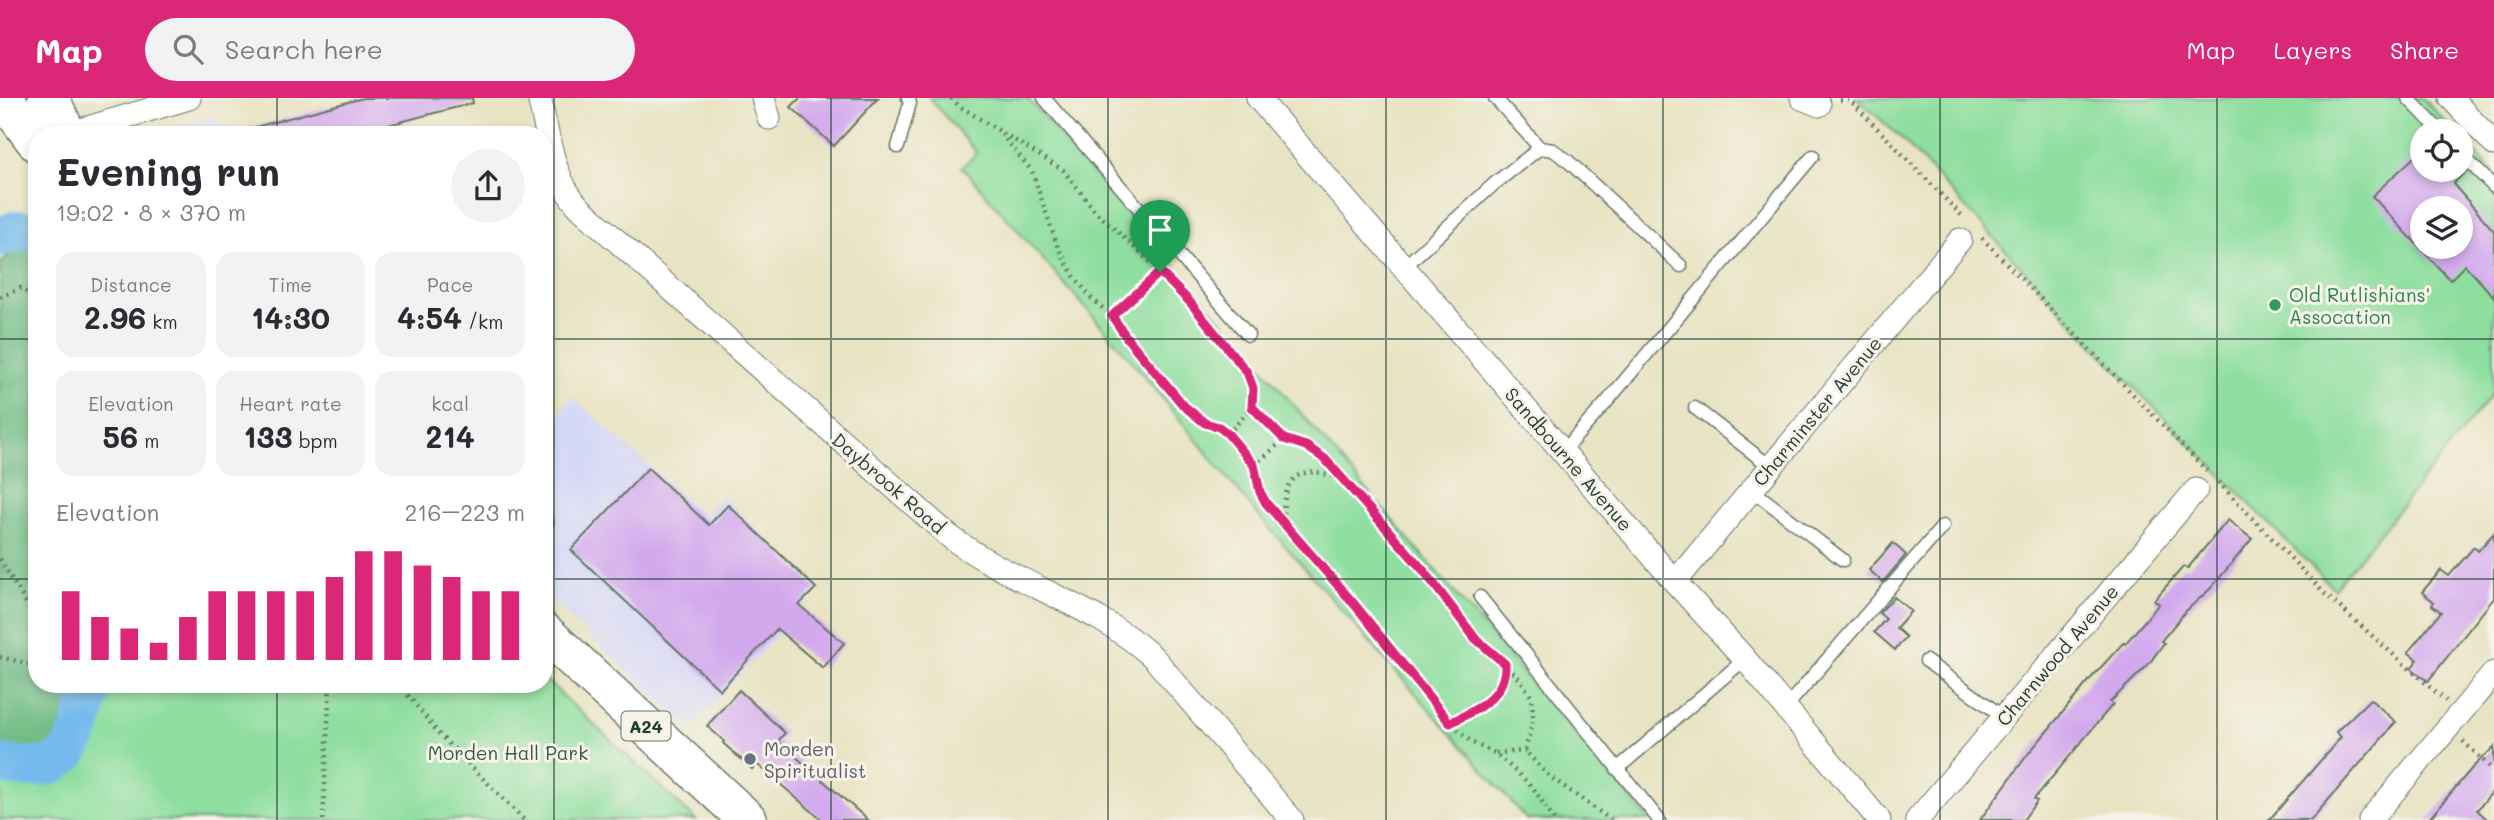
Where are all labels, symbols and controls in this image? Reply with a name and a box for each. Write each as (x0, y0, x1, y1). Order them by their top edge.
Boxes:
search box (145, 18, 635, 81)
text: Map (35, 28, 103, 71)
icon: search (169, 30, 207, 68)
text: Search here (225, 32, 383, 66)
text: Map (2187, 34, 2235, 65)
text: Layers (2273, 34, 2352, 65)
text: Share (2390, 34, 2459, 65)
map controls (2410, 119, 2473, 259)
button: locate (2410, 119, 2473, 182)
text: Evening run (56, 146, 280, 196)
button: share (451, 149, 525, 223)
button: layers (2410, 196, 2473, 259)
text: 19:02 · 8 × 370 m (56, 197, 246, 227)
pin (1130, 200, 1190, 272)
icon: arrive (1141, 211, 1179, 249)
text: Distance (90, 272, 172, 297)
text: Time (269, 272, 312, 297)
text: Pace (427, 272, 473, 297)
place label: Old Rutlishians' Assocation (2289, 282, 2430, 329)
text: 2.96 (84, 297, 146, 337)
text: 14:30 (251, 297, 330, 337)
text: 4:54 (397, 297, 462, 337)
marker: Old Rutlishians' Assocation (2267, 297, 2283, 313)
text: km (146, 309, 178, 334)
text: /km (462, 309, 503, 334)
street label: Charminster Avenue (1747, 331, 1887, 491)
street label: Sandbourne Avenue (1500, 382, 1638, 536)
text: Elevation (88, 391, 173, 416)
text: Heart rate (239, 391, 342, 416)
text: kcal (431, 391, 469, 416)
text: 56 (102, 416, 138, 456)
text: 133 (243, 416, 293, 456)
text: 214 (426, 416, 475, 456)
street label: Daybrook Road (827, 427, 951, 539)
text: m (138, 428, 159, 453)
text: bpm (293, 428, 338, 453)
text: Elevation (56, 497, 159, 527)
text: 216–223 m (404, 497, 525, 527)
street label: Charnwood Avenue (1990, 579, 2124, 731)
road number: A24 (622, 712, 670, 740)
place label: Morden Spiritualist (764, 736, 866, 783)
park label: Morden Hall Park (428, 740, 588, 765)
marker: Morden Spiritualist (742, 751, 758, 767)

